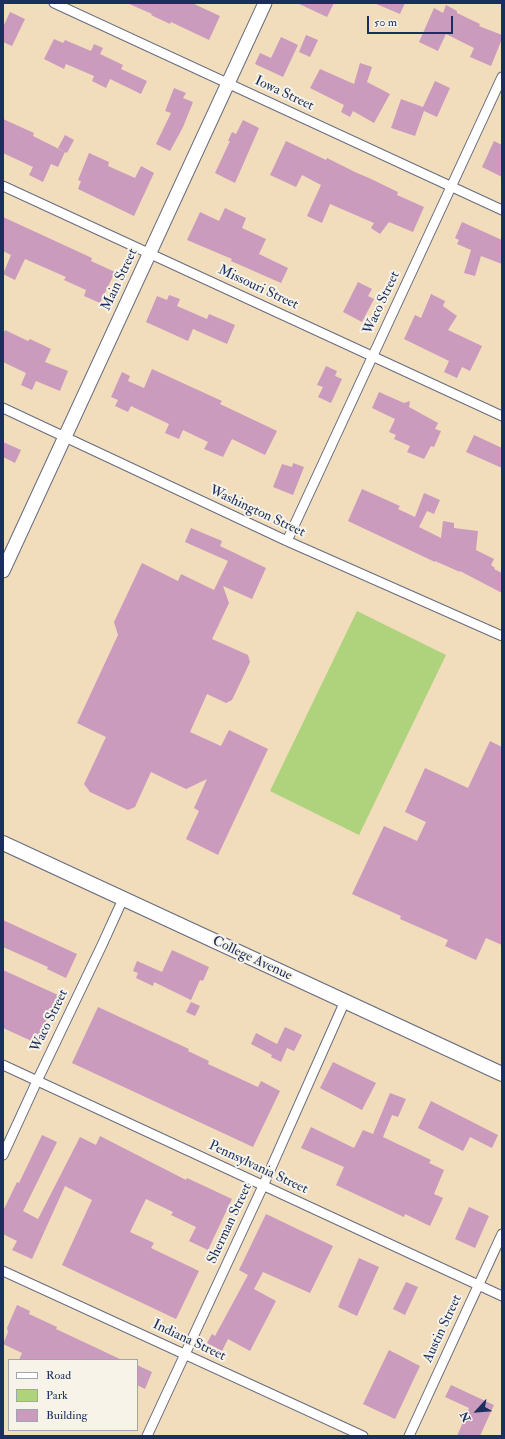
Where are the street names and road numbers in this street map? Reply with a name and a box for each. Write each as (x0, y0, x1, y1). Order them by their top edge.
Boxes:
street label: Iowa Street (252, 73, 316, 115)
street label: Main Street (98, 246, 142, 314)
street label: Missouri Street (215, 262, 301, 314)
street label: Waco Street (360, 269, 404, 337)
street label: Washington Street (206, 482, 308, 542)
street label: College Avenue (209, 933, 295, 985)
street label: Waco Street (28, 987, 72, 1055)
street label: Pennsylvania Street (206, 1138, 310, 1198)
street label: Sherman Street (204, 1181, 256, 1267)
street label: Austin Street (420, 1292, 466, 1366)
street label: Indiana Street (150, 1317, 228, 1365)

